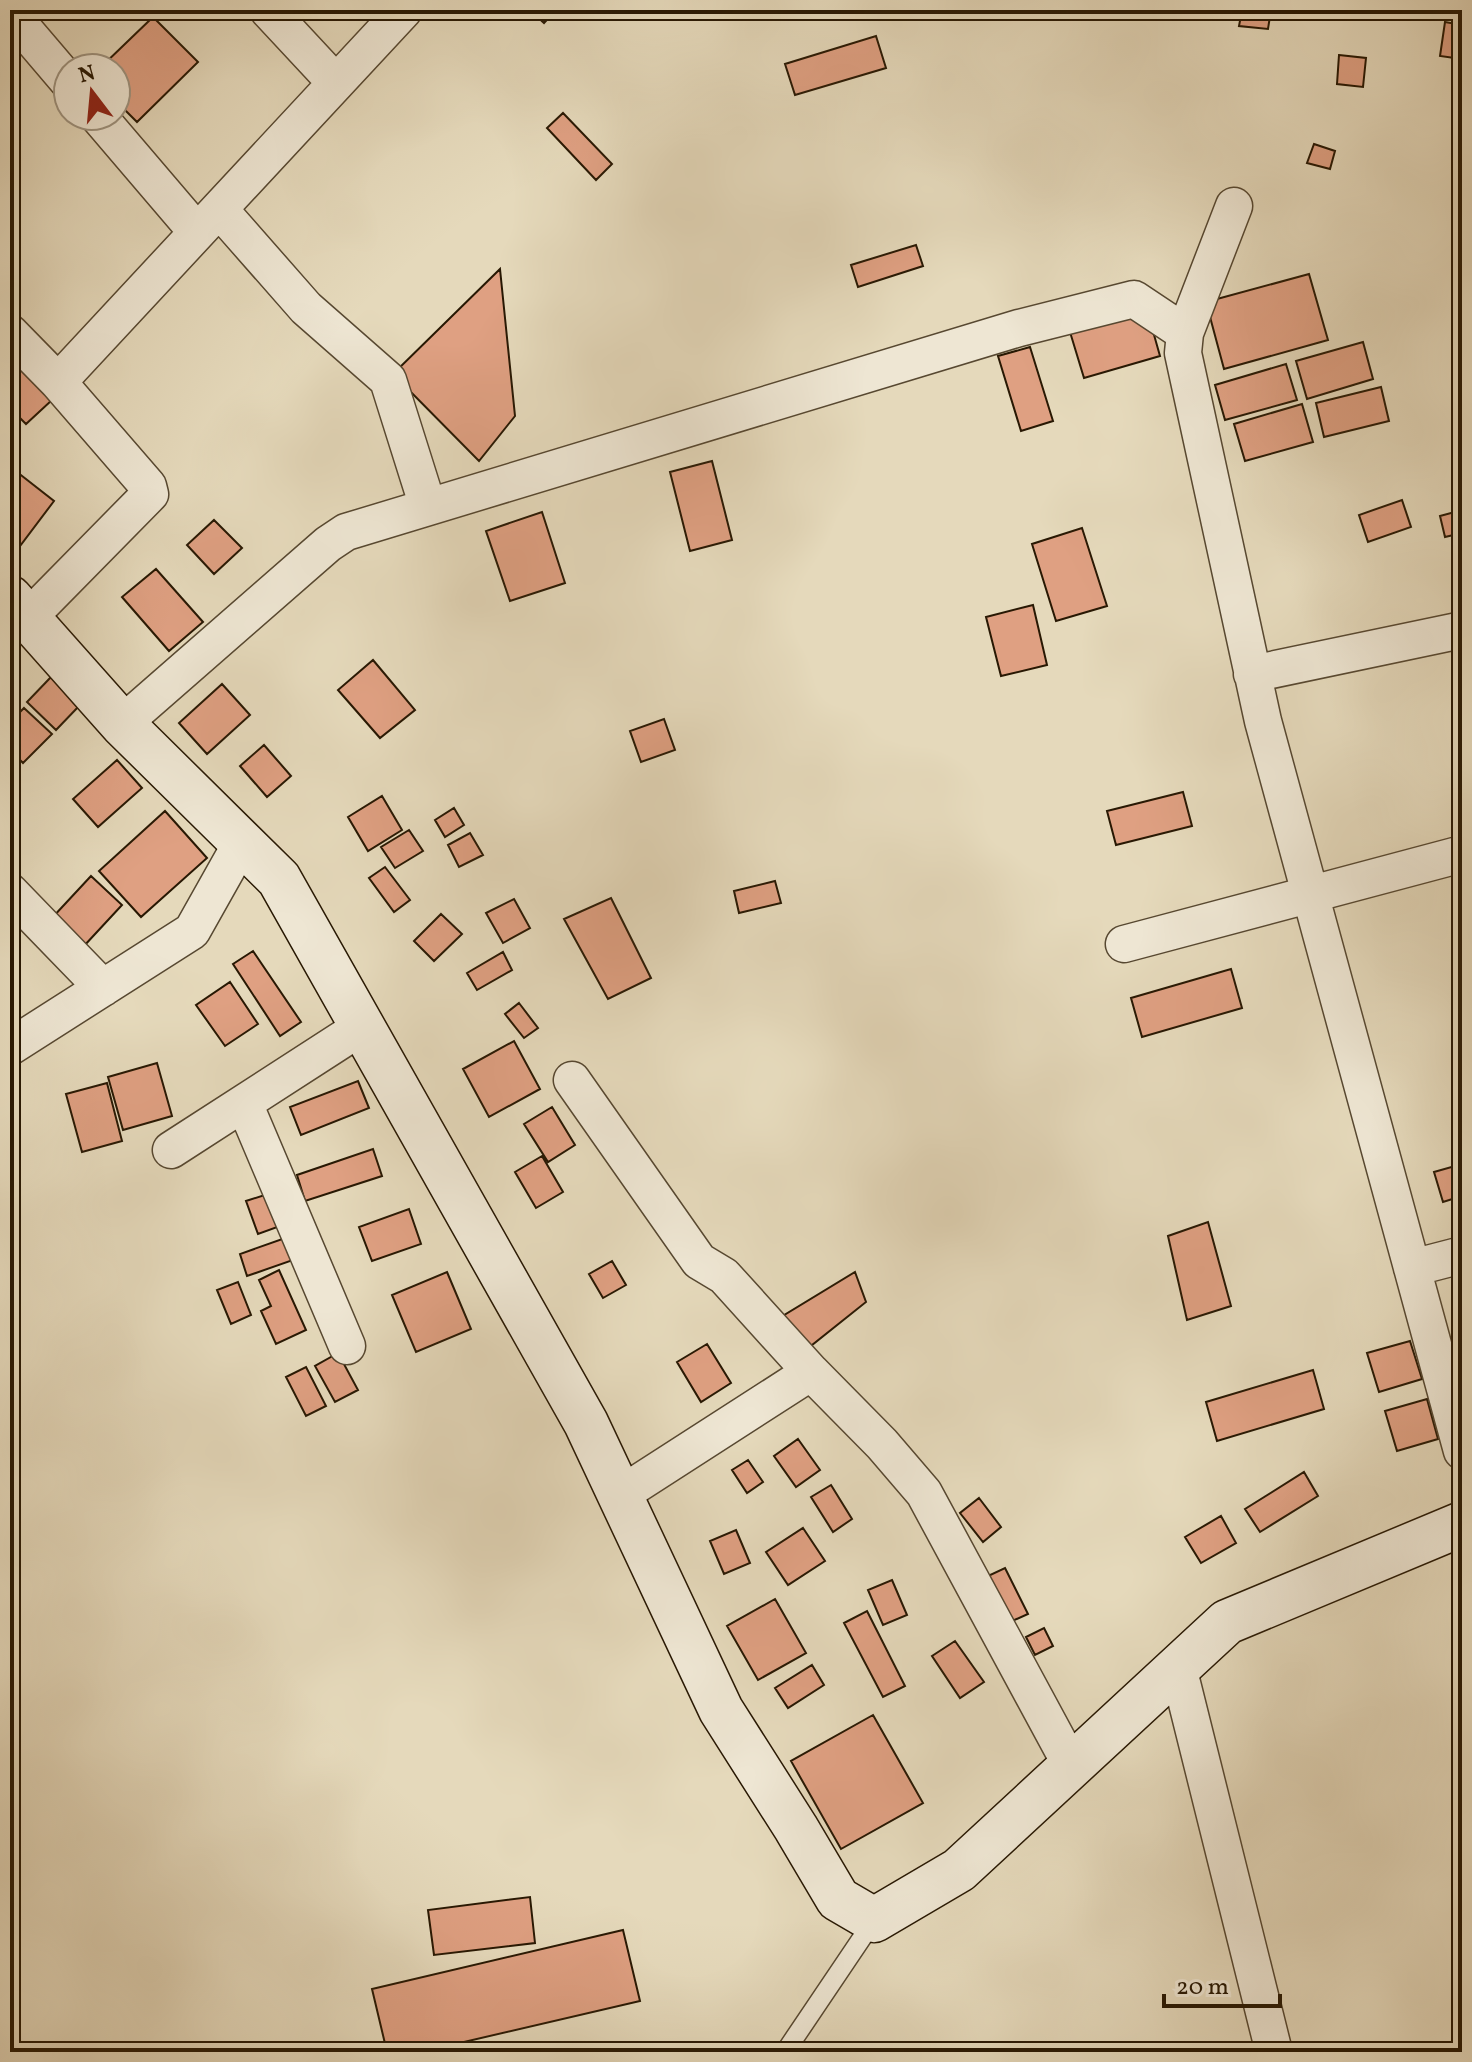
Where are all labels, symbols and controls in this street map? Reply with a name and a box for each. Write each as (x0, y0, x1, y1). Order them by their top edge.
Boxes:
north arrow (52, 52, 132, 132)
text: N (75, 58, 99, 92)
scale bar (1164, 1958, 1280, 2008)
text: 20 m (1176, 1971, 1229, 2005)

